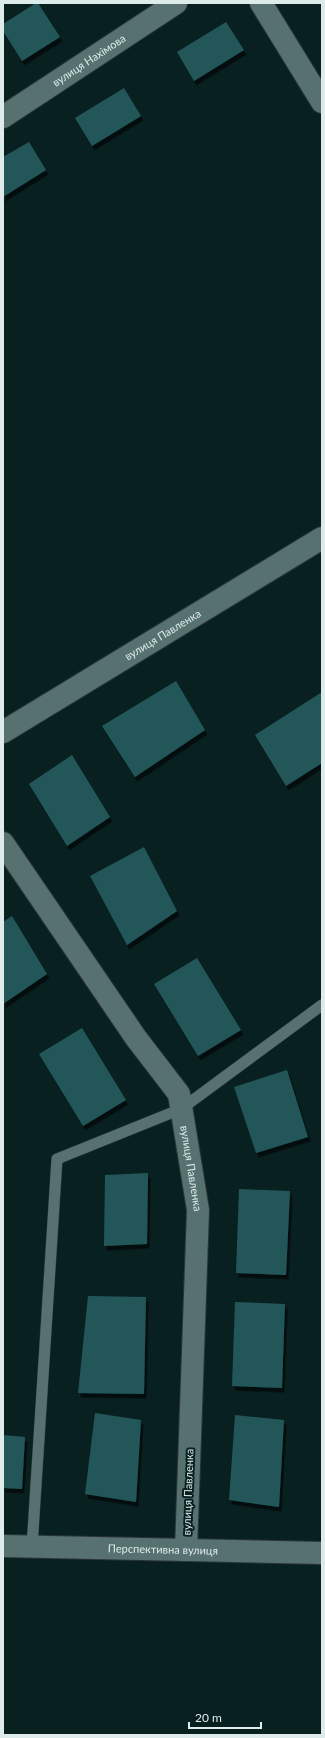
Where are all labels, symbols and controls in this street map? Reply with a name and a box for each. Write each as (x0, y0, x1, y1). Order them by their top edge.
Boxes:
street label: вулиця Нахімова (50, 31, 128, 89)
street label: вулиця Павленка (122, 606, 203, 662)
street label: вулиця Павленка (178, 1124, 205, 1212)
street label: вулиця Павленка (179, 1448, 196, 1535)
street label: Перспективна вулиця (108, 1541, 218, 1557)
scale bar (189, 1704, 261, 1730)
text: 20 m (195, 1710, 222, 1725)

